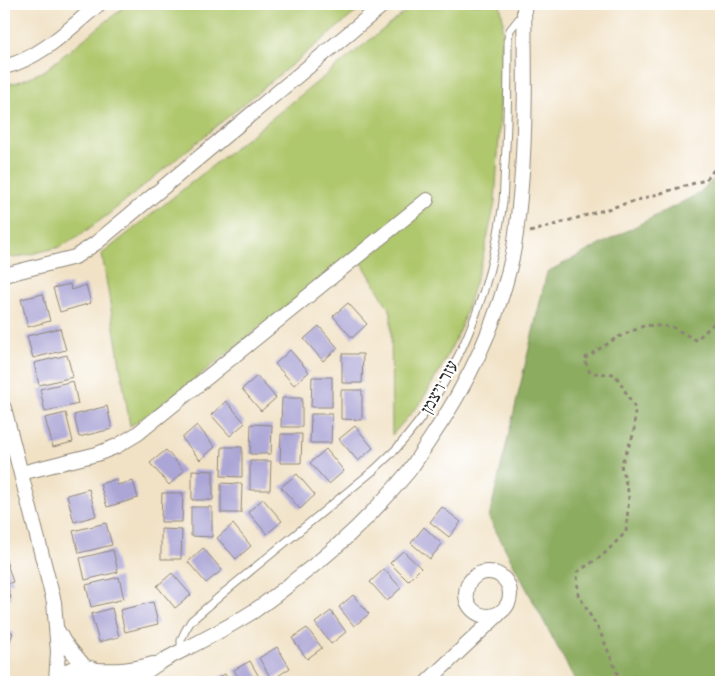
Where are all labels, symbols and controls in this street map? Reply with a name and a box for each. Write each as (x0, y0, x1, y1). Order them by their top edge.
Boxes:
street label: עזר ויצמן (413, 355, 464, 419)

